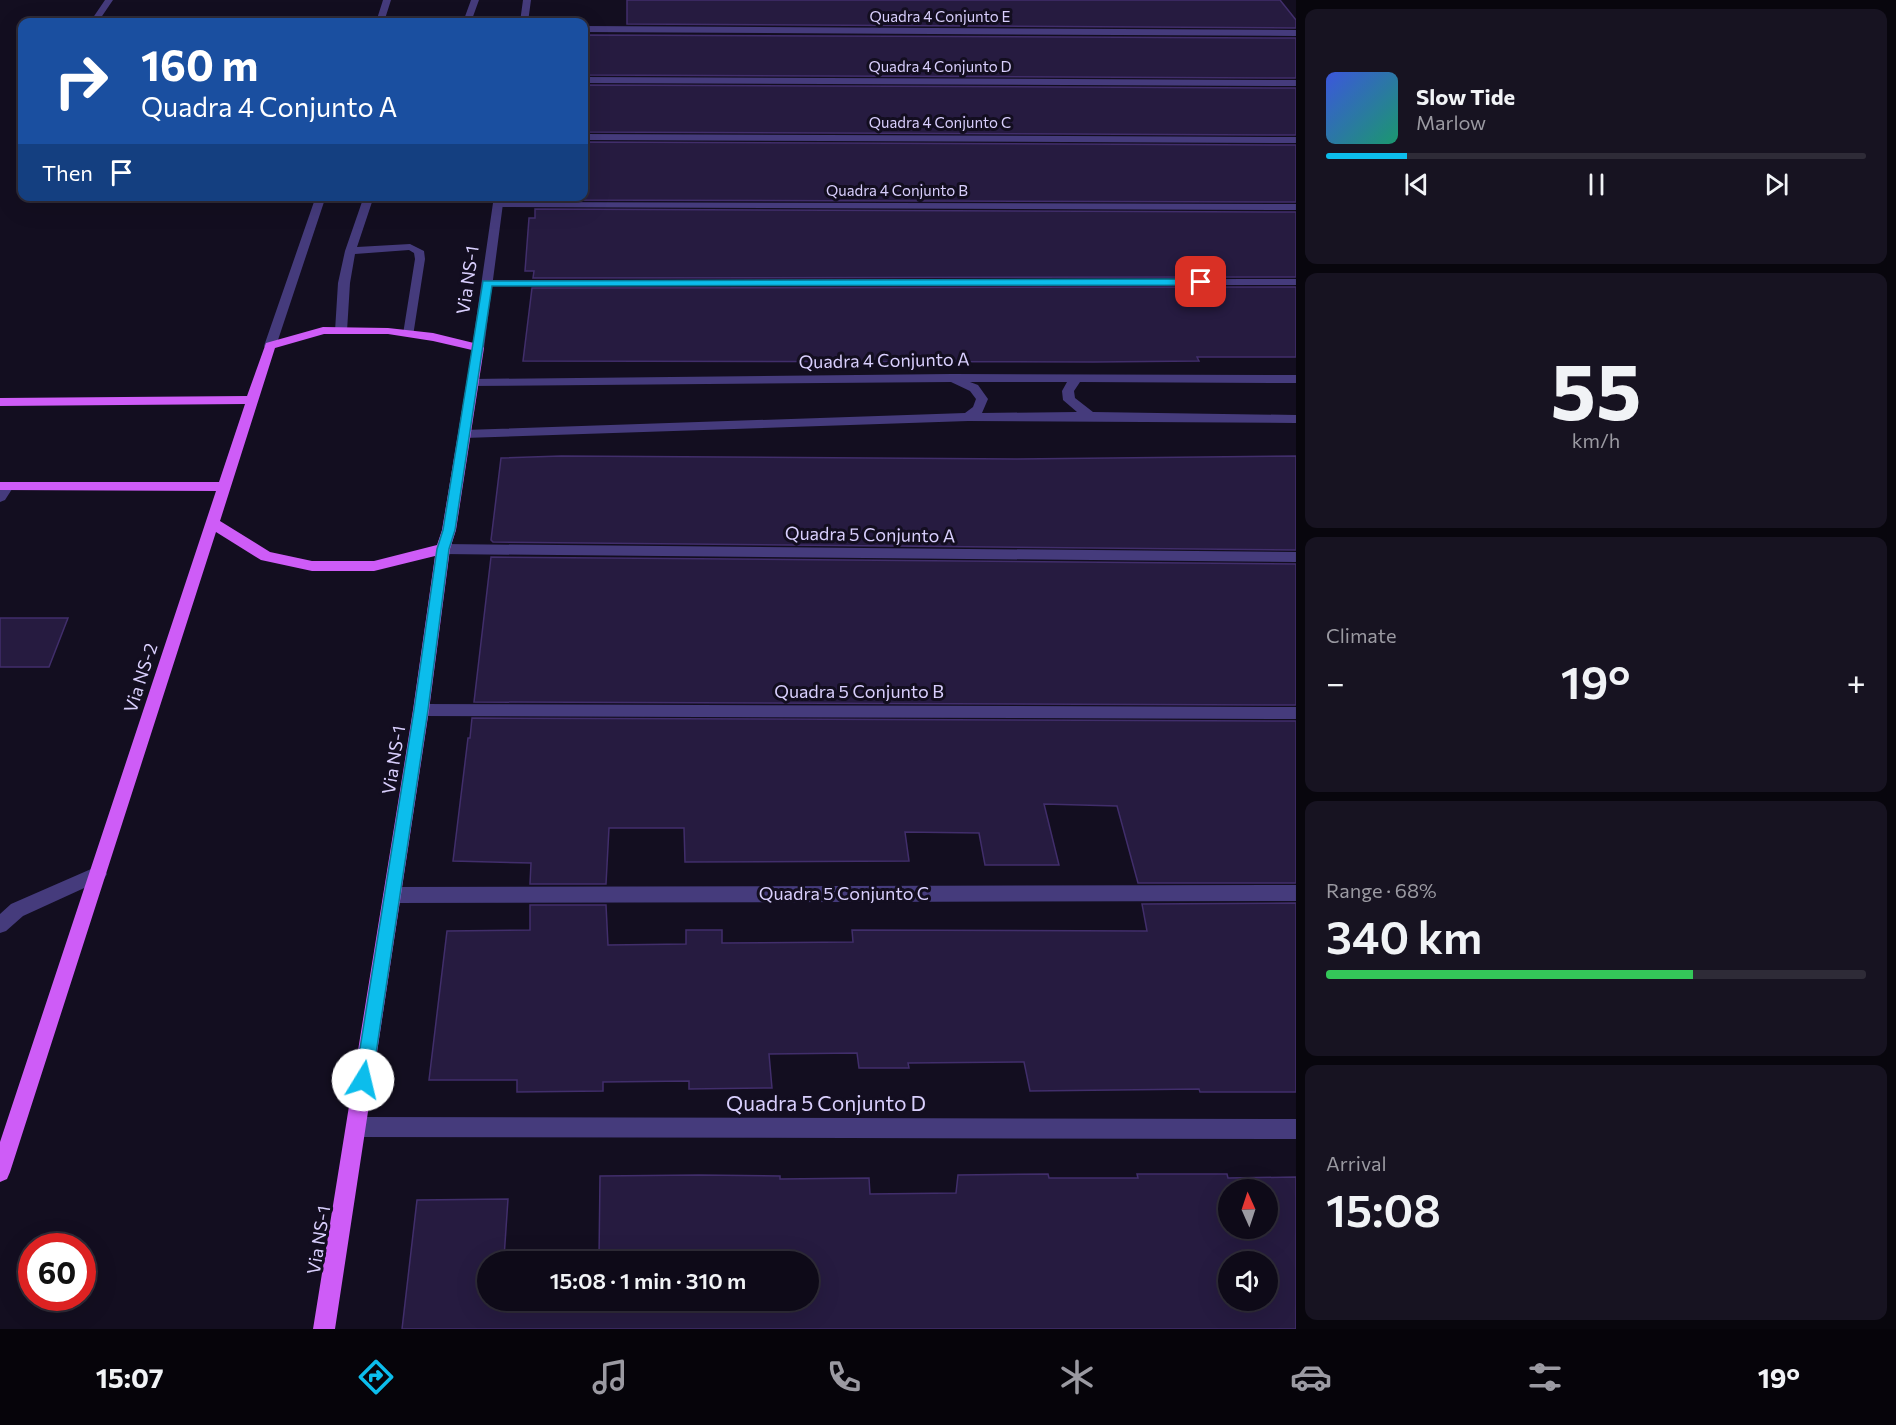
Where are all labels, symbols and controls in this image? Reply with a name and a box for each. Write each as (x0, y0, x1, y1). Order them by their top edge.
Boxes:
street label: Quadra 4 Conjunto E (870, 7, 1011, 25)
text: 160 m (141, 38, 259, 90)
icon: right (42, 42, 120, 120)
street label: Quadra 4 Conjunto D (868, 57, 1012, 75)
text: Slow Tide (1416, 83, 1515, 110)
text: Quadra 4 Conjunto A (141, 90, 397, 123)
text: Marlow (1416, 110, 1486, 134)
street label: Quadra 4 Conjunto C (869, 113, 1011, 131)
icon: arrive (105, 156, 138, 189)
text: Then (42, 159, 93, 186)
icon: previous (1400, 168, 1433, 201)
icon: pause (1580, 168, 1613, 201)
icon: next (1760, 168, 1793, 201)
street label: Quadra 4 Conjunto B (826, 181, 968, 199)
street label: Via NS-1 (451, 244, 483, 316)
pin (1175, 256, 1226, 307)
icon: arrive (1184, 265, 1217, 298)
text: 55 (1551, 341, 1641, 436)
street label: Quadra 4 Conjunto A (798, 348, 970, 372)
text: km/h (1572, 428, 1620, 452)
street label: Quadra 5 Conjunto A (785, 522, 955, 546)
text: Climate (1326, 623, 1396, 647)
street label: Via NS-2 (119, 640, 162, 715)
text: 19° (1561, 653, 1630, 708)
text: − (1326, 661, 1345, 702)
text: + (1847, 661, 1866, 702)
street label: Quadra 5 Conjunto B (774, 680, 944, 702)
street label: Via NS-1 (377, 724, 409, 796)
text: Range · 68% (1326, 878, 1437, 902)
street label: Quadra 5 Conjunto C (759, 882, 929, 904)
text: 340 km (1326, 908, 1482, 963)
position arrow (331, 1048, 395, 1112)
street label: Quadra 5 Conjunto D (726, 1090, 926, 1115)
text: Arrival (1326, 1151, 1387, 1175)
north arrow (1218, 1179, 1278, 1239)
map controls (1218, 1179, 1278, 1311)
text: 15:08 (1326, 1181, 1441, 1236)
street label: Via NS-1 (302, 1204, 334, 1276)
speed limit sign: 60 (18, 1233, 96, 1311)
button: sound (1218, 1251, 1278, 1311)
text: 15:08 · 1 min · 310 m (550, 1267, 746, 1294)
icon: directions (355, 1356, 397, 1398)
icon: music (589, 1356, 631, 1398)
icon: phone (823, 1356, 865, 1398)
icon: climate (1056, 1356, 1098, 1398)
icon: car (1290, 1356, 1332, 1398)
icon: filters (1524, 1356, 1566, 1398)
text: 15:07 (96, 1361, 164, 1394)
text: 19° (1758, 1361, 1800, 1394)

